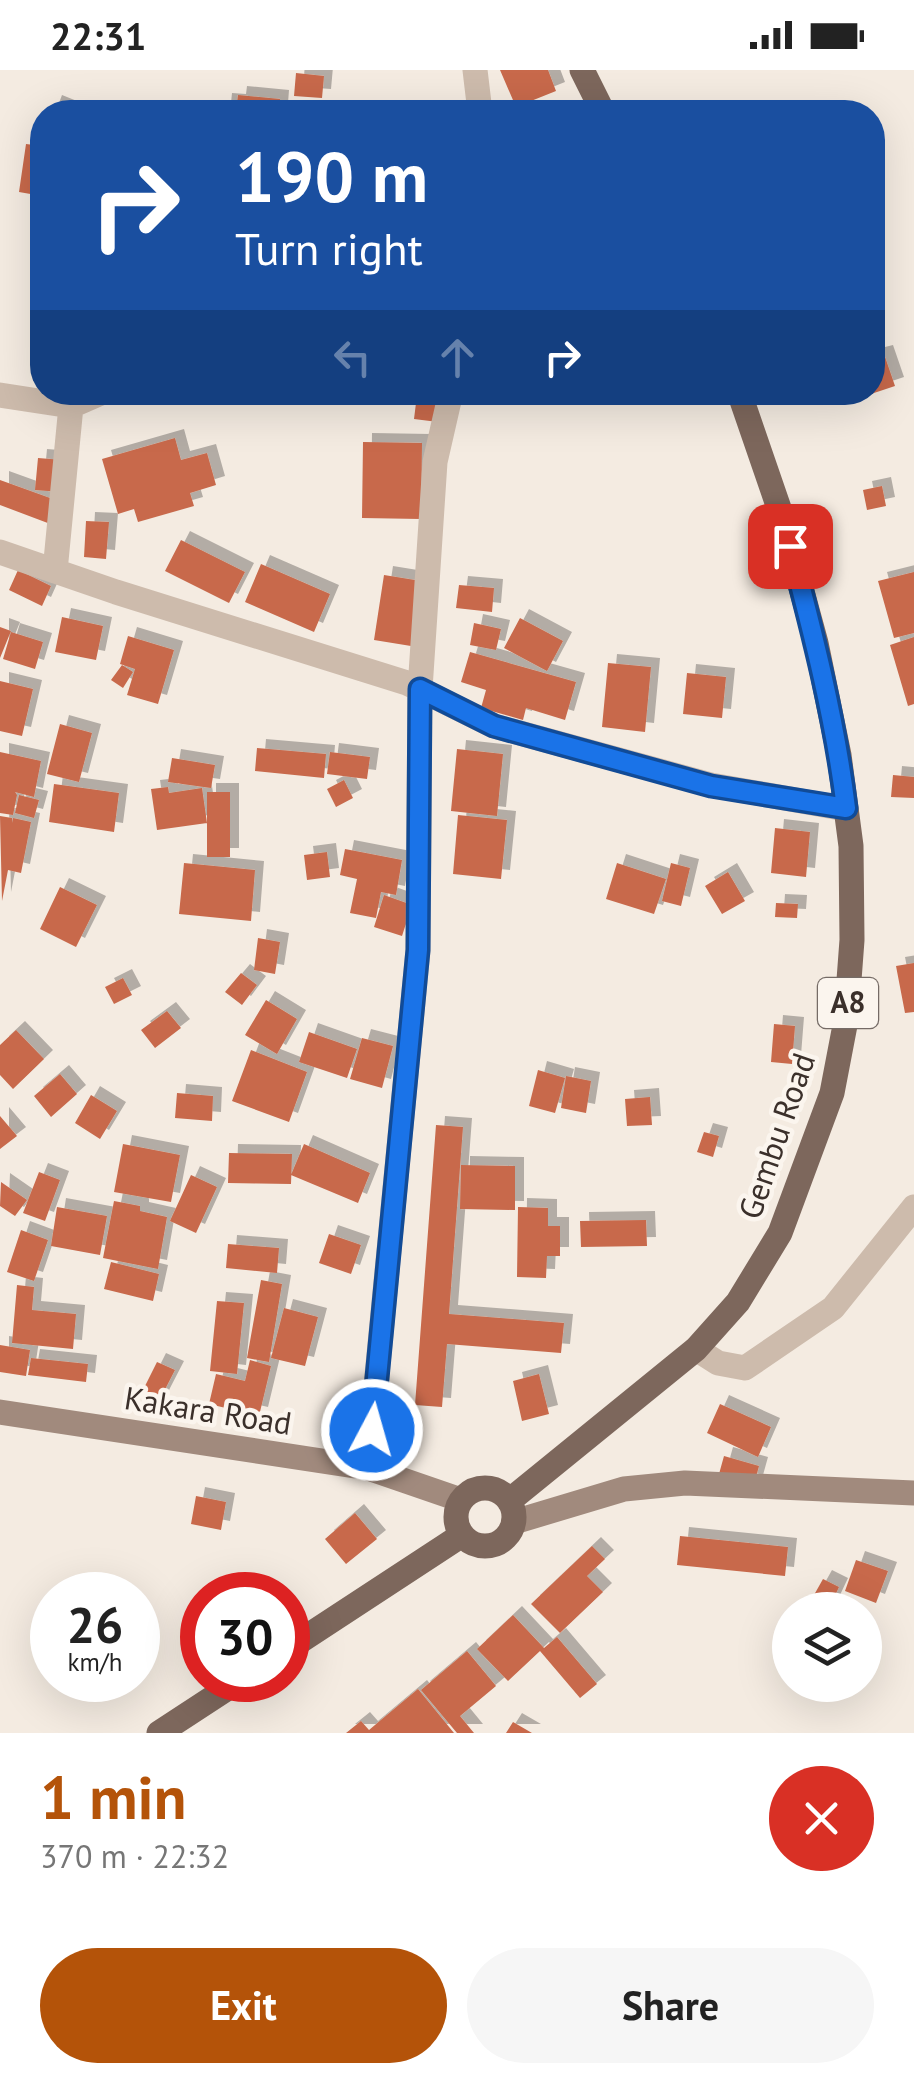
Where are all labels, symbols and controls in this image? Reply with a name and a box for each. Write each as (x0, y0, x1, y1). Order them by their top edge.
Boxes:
text: 22:31 (50, 11, 146, 60)
text: 190 m (235, 131, 428, 221)
icon: right (70, 140, 200, 270)
text: Turn right (235, 219, 423, 277)
icon: left (325, 330, 380, 385)
icon: ahead (430, 330, 485, 385)
icon: right (535, 330, 590, 385)
pin (748, 504, 833, 589)
icon: arrive (763, 519, 818, 574)
road number: A8 (818, 978, 878, 1028)
street label: Gembu Road (728, 1047, 824, 1224)
street label: Kakara Road (122, 1376, 295, 1444)
position arrow (320, 1378, 424, 1482)
speed limit sign: 30 (180, 1572, 310, 1702)
text: 26 (67, 1592, 123, 1657)
map controls (772, 1592, 882, 1702)
button: layers (772, 1592, 882, 1702)
text: km/h (68, 1646, 122, 1678)
text: 1 min (40, 1758, 186, 1836)
button: close (769, 1766, 874, 1871)
text: 370 m · 22:32 (40, 1835, 229, 1877)
button: Exit (40, 1948, 447, 2063)
button: Share (467, 1948, 874, 2063)

